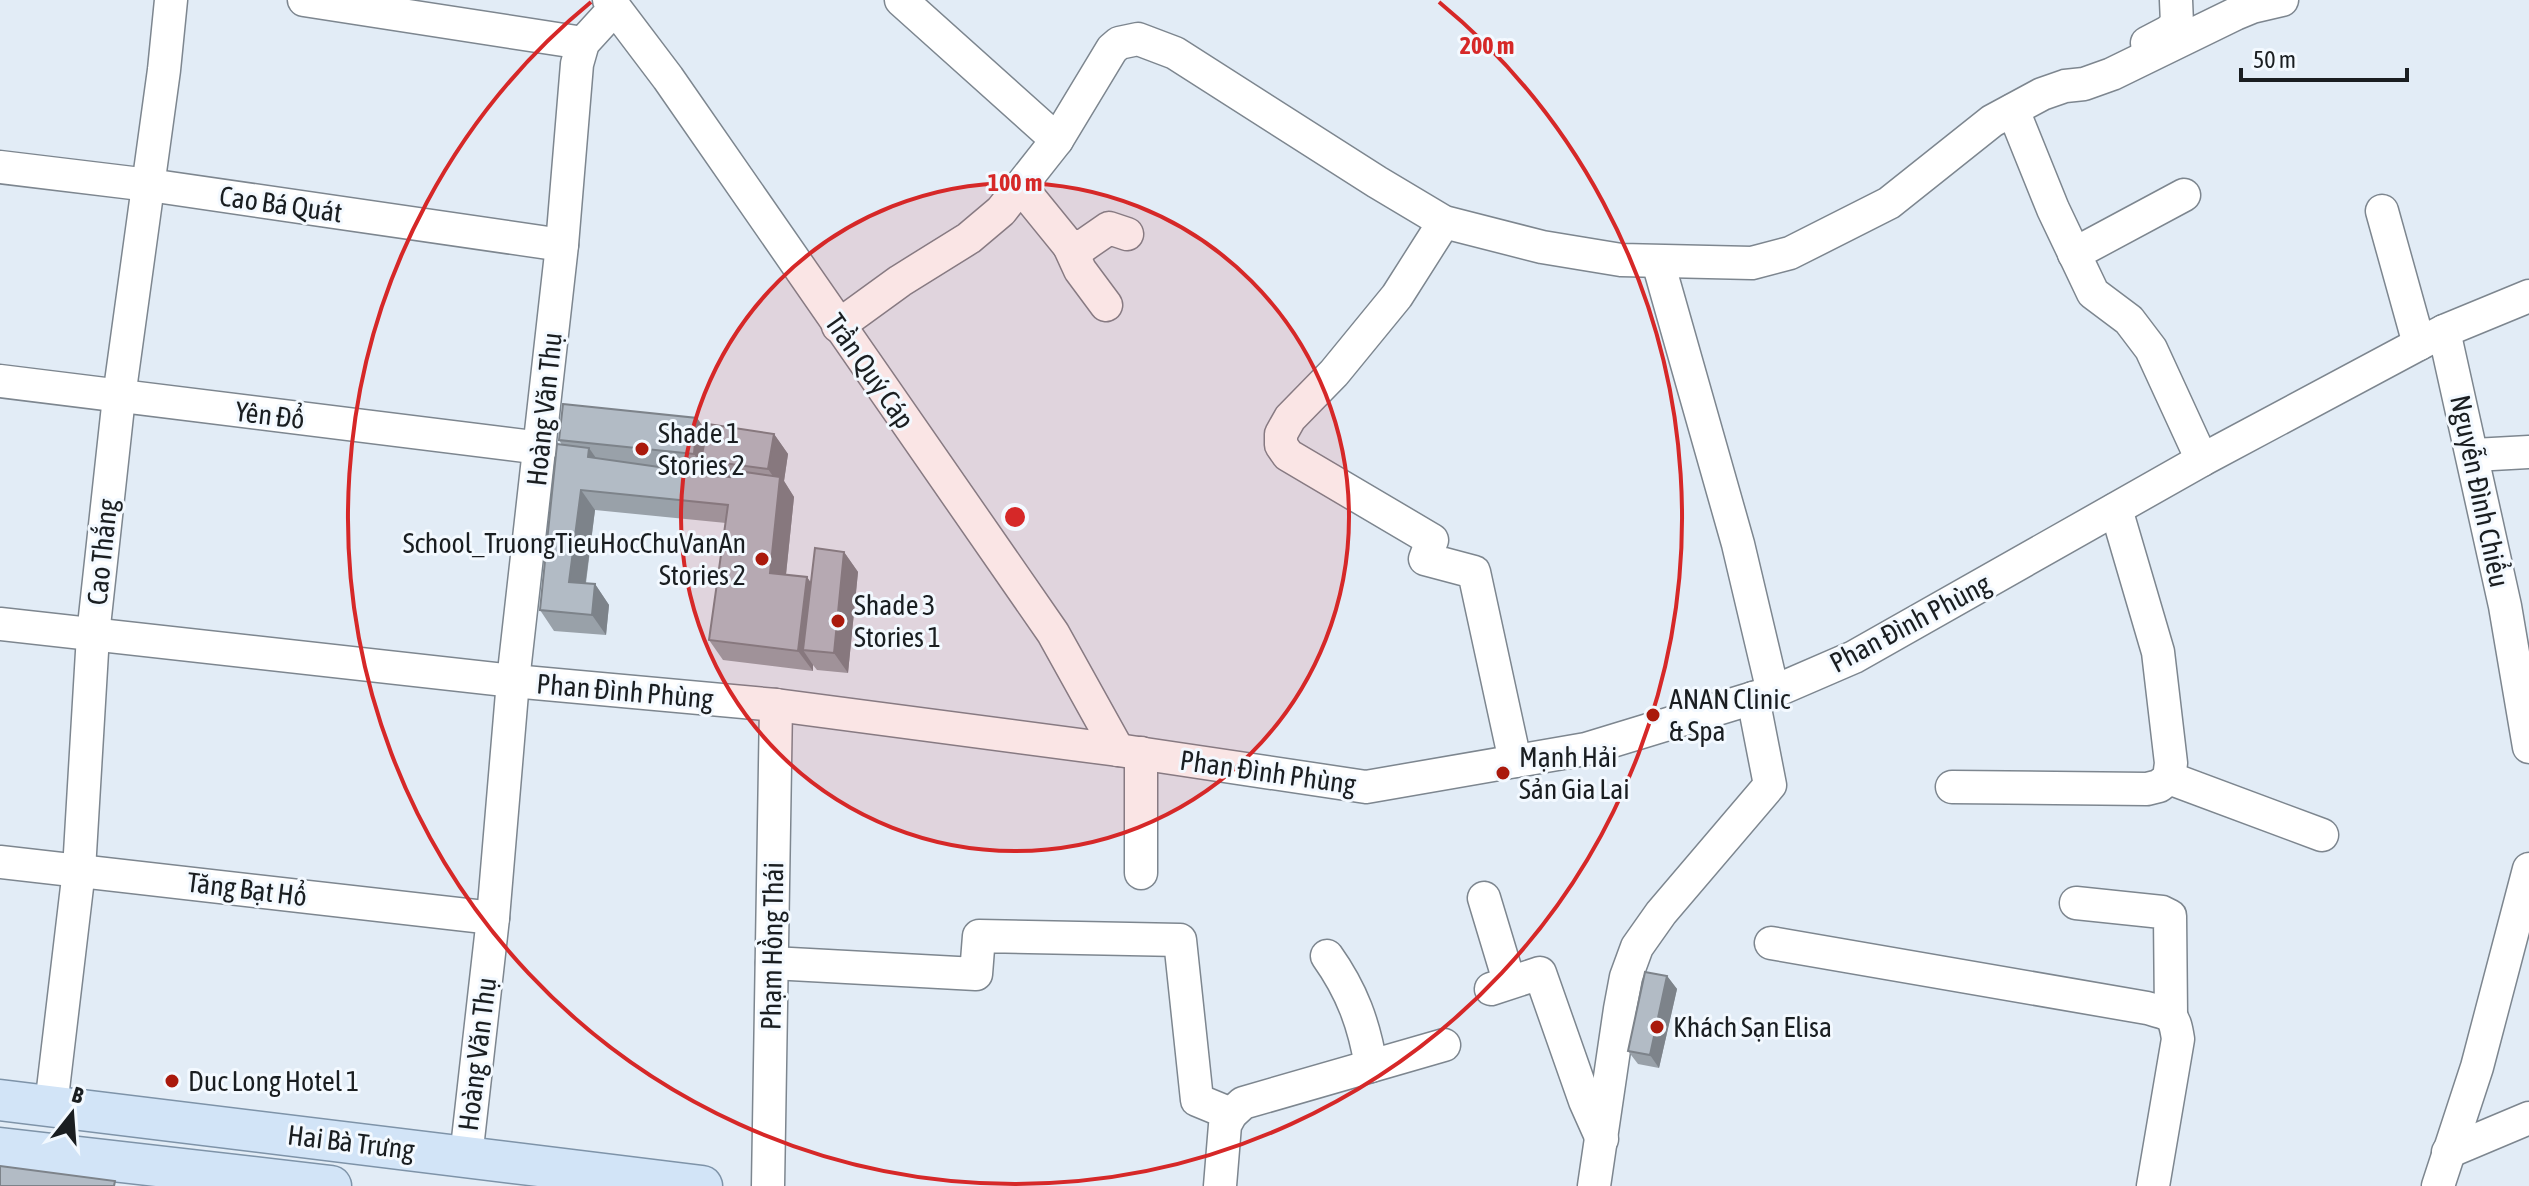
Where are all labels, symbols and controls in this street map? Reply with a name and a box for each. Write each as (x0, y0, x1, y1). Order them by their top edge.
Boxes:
text: 200 m (1460, 32, 1514, 59)
scale bar (2241, 32, 2407, 82)
text: 50 m (2253, 46, 2296, 73)
text: 100 m (988, 169, 1042, 196)
street label: Cao Bá Quát (218, 180, 344, 228)
street label: Trần Quý Cáp (819, 307, 921, 435)
street label: Hoàng Văn Thụ (520, 331, 568, 487)
street label: Nguyễn Đình Chiểu (2444, 392, 2517, 590)
street label: Yên Đổ (233, 394, 307, 435)
place label: Shade 1 Stories 2 (658, 417, 745, 481)
marker: Shade 1 Stories 2 (633, 440, 651, 458)
street label: Cao Thắng (81, 497, 123, 607)
centre of rings (1001, 503, 1029, 531)
place label: School_TruongTieuHocChuVanAn Stories 2 (403, 527, 746, 591)
marker: School_TruongTieuHocChuVanAn Stories 2 (753, 550, 771, 568)
street label: Phan Đình Phùng (1824, 567, 1996, 679)
place label: Shade 3 Stories 1 (854, 589, 941, 653)
marker: Shade 3 Stories 1 (829, 612, 847, 630)
street label: Phan Đình Phùng (535, 667, 715, 715)
place label: ANAN Clinic & Spa (1669, 683, 1791, 747)
marker: ANAN Clinic & Spa (1644, 706, 1662, 724)
place label: Mạnh Hải Sản Gia Lai (1519, 741, 1630, 805)
street label: Phan Đình Phùng (1178, 744, 1358, 800)
marker: Mạnh Hải Sản Gia Lai (1494, 764, 1512, 782)
street label: Phạm Hồng Thái (755, 862, 789, 1030)
street label: Tăng Bạt Hổ (185, 865, 309, 912)
street label: Hoàng Văn Thụ (452, 976, 502, 1132)
place label: Khách Sạn Elisa (1673, 1011, 1832, 1043)
marker: Khách Sạn Elisa (1648, 1018, 1666, 1036)
place label: Duc Long Hotel 1 (188, 1065, 359, 1097)
marker: Duc Long Hotel 1 (163, 1072, 181, 1090)
north arrow (32, 1074, 112, 1154)
text: B (69, 1081, 87, 1109)
street label: Hai Bà Trưng (286, 1118, 416, 1166)

